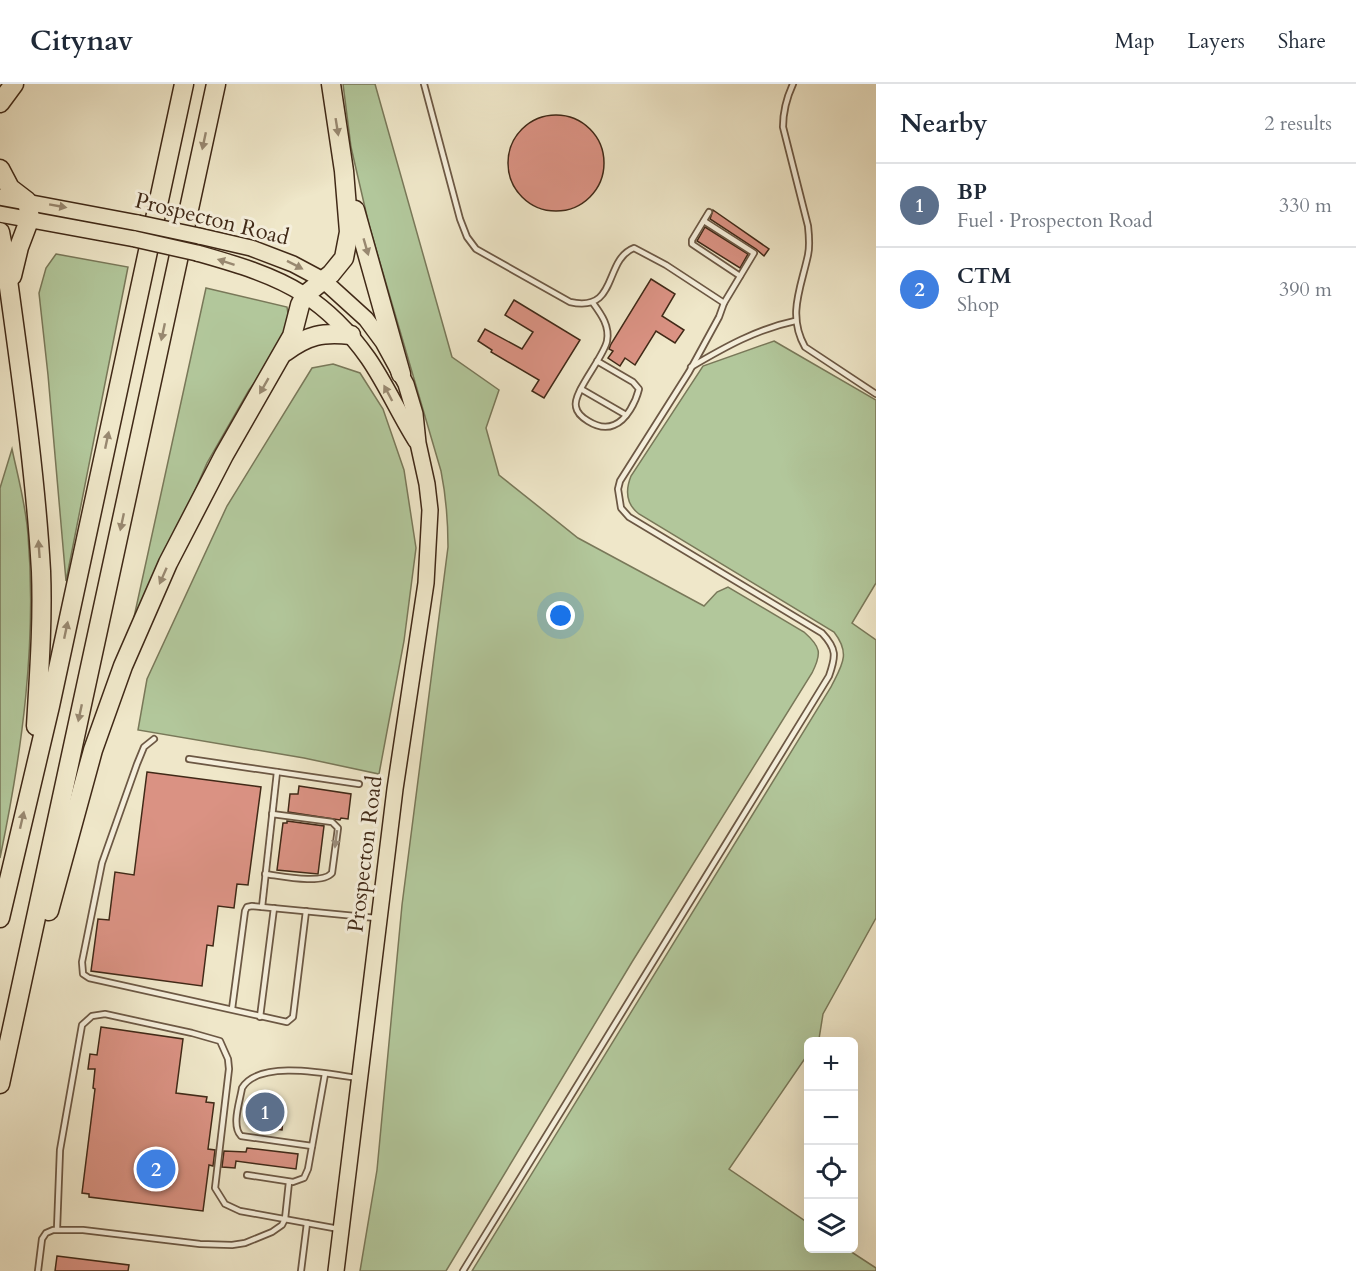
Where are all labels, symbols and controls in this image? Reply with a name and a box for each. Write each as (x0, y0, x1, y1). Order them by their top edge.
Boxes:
text: Citynav (30, 22, 133, 60)
text: Map (1115, 27, 1155, 56)
text: Layers (1188, 27, 1245, 56)
text: Share (1278, 27, 1326, 56)
text: Nearby (900, 106, 988, 141)
text: 2 results (1264, 110, 1332, 137)
one-way arrow (333, 118, 342, 137)
one-way arrow (199, 132, 208, 151)
text: BP (957, 177, 987, 207)
street label: Prospecton Road (132, 185, 292, 253)
text: 1 (914, 192, 925, 219)
text: 330 m (1279, 192, 1332, 219)
one-way arrow (48, 202, 67, 211)
text: Fuel · Prospecton Road (957, 207, 1153, 234)
one-way arrow (362, 238, 371, 256)
one-way arrow (217, 256, 235, 266)
one-way arrow (287, 260, 304, 270)
text: CTM (957, 261, 1012, 291)
text: 2 (914, 276, 925, 303)
text: 390 m (1279, 276, 1332, 303)
text: Shop (957, 291, 999, 318)
one-way arrow (158, 323, 167, 342)
one-way arrow (259, 378, 269, 395)
one-way arrow (383, 384, 393, 401)
one-way arrow (103, 430, 112, 449)
one-way arrow (116, 513, 126, 532)
one-way arrow (35, 540, 44, 559)
one-way arrow (158, 568, 167, 585)
your location (546, 601, 575, 630)
one-way arrow (62, 621, 71, 640)
one-way arrow (75, 704, 85, 722)
street label: Prospecton Road (341, 774, 390, 934)
one-way arrow (18, 811, 28, 830)
one-way arrow (331, 829, 341, 848)
map controls (804, 1037, 858, 1253)
button: + (804, 1037, 858, 1091)
pin: 1 (246, 1090, 284, 1134)
button: − (804, 1091, 858, 1145)
button: locate (804, 1145, 858, 1199)
pin: 2 (136, 1146, 176, 1192)
button: layers (804, 1199, 858, 1253)

